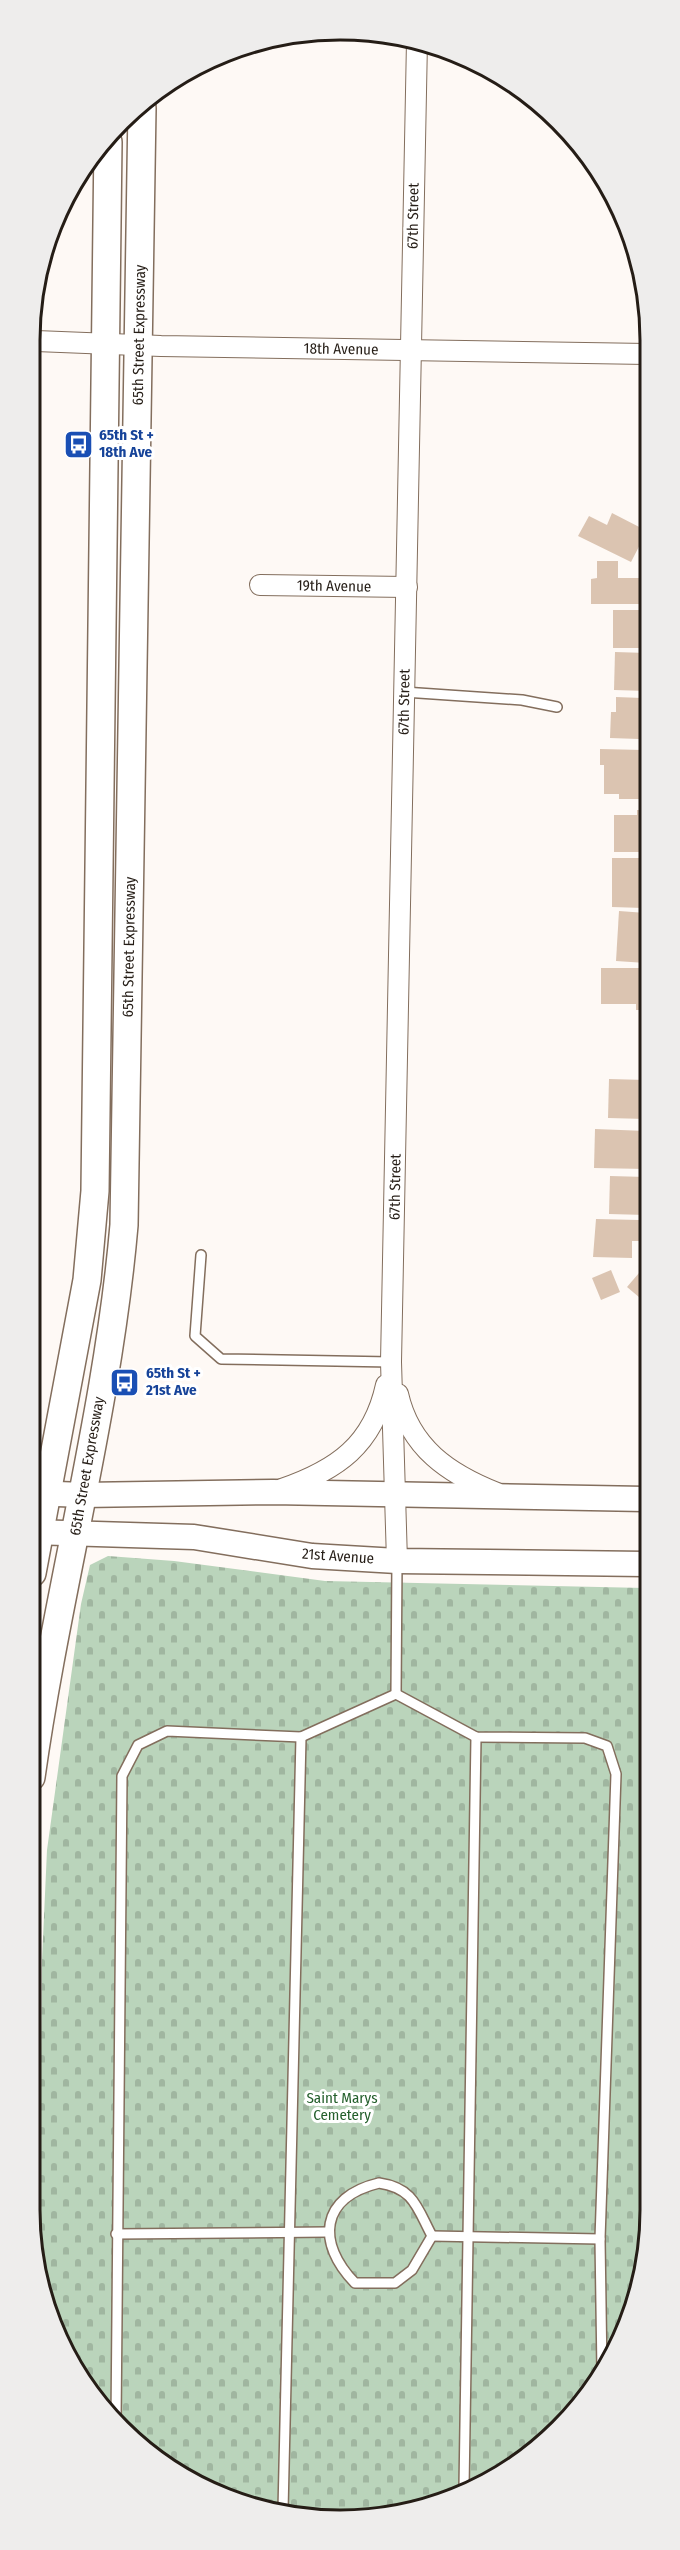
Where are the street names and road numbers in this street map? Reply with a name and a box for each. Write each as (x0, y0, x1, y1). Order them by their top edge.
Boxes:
street label: 67th Street (403, 183, 423, 249)
street label: 65th Street Expressway (129, 264, 149, 405)
street label: 18th Avenue (303, 339, 379, 359)
street label: 19th Avenue (297, 576, 371, 596)
street label: 67th Street (394, 669, 414, 735)
street label: 65th Street Expressway (119, 876, 139, 1017)
street label: 67th Street (385, 1154, 405, 1220)
street label: 65th Street Expressway (66, 1395, 108, 1537)
street label: 21st Avenue (301, 1545, 375, 1567)

